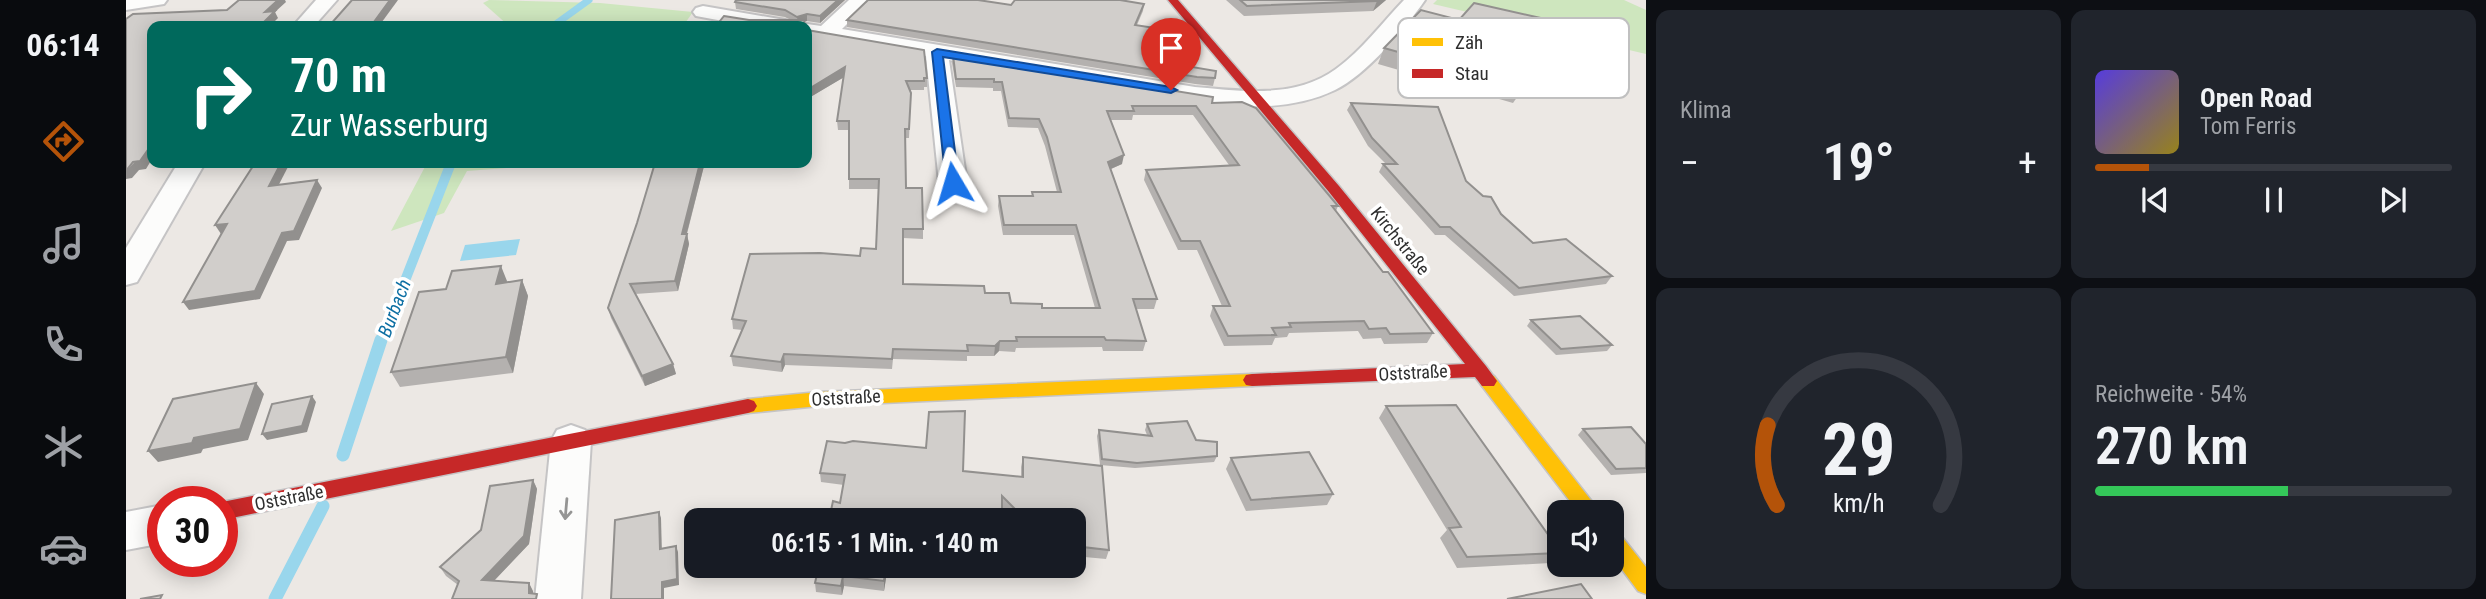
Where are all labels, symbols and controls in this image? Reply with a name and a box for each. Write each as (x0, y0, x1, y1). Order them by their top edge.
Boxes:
pin (1141, 18, 1201, 90)
legend (1398, 18, 1629, 98)
text: 06:14 (26, 26, 100, 64)
icon: arrive (1152, 29, 1190, 67)
text: Zäh (1455, 31, 1483, 54)
text: 70 m (290, 47, 387, 104)
icon: right (175, 49, 266, 140)
text: Stau (1455, 62, 1489, 85)
text: Open Road (2200, 83, 2312, 113)
text: Klima (1680, 97, 1731, 124)
text: Zur Wasserburg (290, 106, 489, 144)
text: Tom Ferris (2200, 113, 2296, 140)
icon: directions (39, 117, 88, 166)
text: 19° (1822, 132, 1895, 193)
text: − (1680, 141, 1699, 185)
text: + (2018, 141, 2037, 185)
position arrow (916, 146, 990, 220)
icon: previous (2136, 181, 2174, 219)
icon: pause (2255, 181, 2293, 219)
icon: next (2374, 181, 2412, 219)
street label: Kirchstraße (1367, 202, 1434, 279)
icon: music (39, 219, 88, 268)
water label: Burbach (373, 276, 416, 340)
icon: phone (39, 320, 88, 369)
street label: Oststraße (1378, 360, 1448, 385)
text: Reichweite · 54% (2095, 381, 2247, 408)
street label: Oststraße (811, 385, 881, 410)
text: 29 (1822, 407, 1895, 493)
text: 270 km (2095, 416, 2249, 477)
icon: climate (39, 422, 88, 471)
street label: Oststraße (253, 481, 325, 514)
speed limit sign: 30 (147, 486, 238, 577)
text: km/h (1833, 488, 1884, 517)
one-way arrow (559, 497, 572, 520)
map controls (1547, 500, 1624, 577)
button: sound (1547, 500, 1624, 577)
icon: car (39, 524, 88, 573)
text: 06:15 · 1 Min. · 140 m (771, 528, 999, 558)

